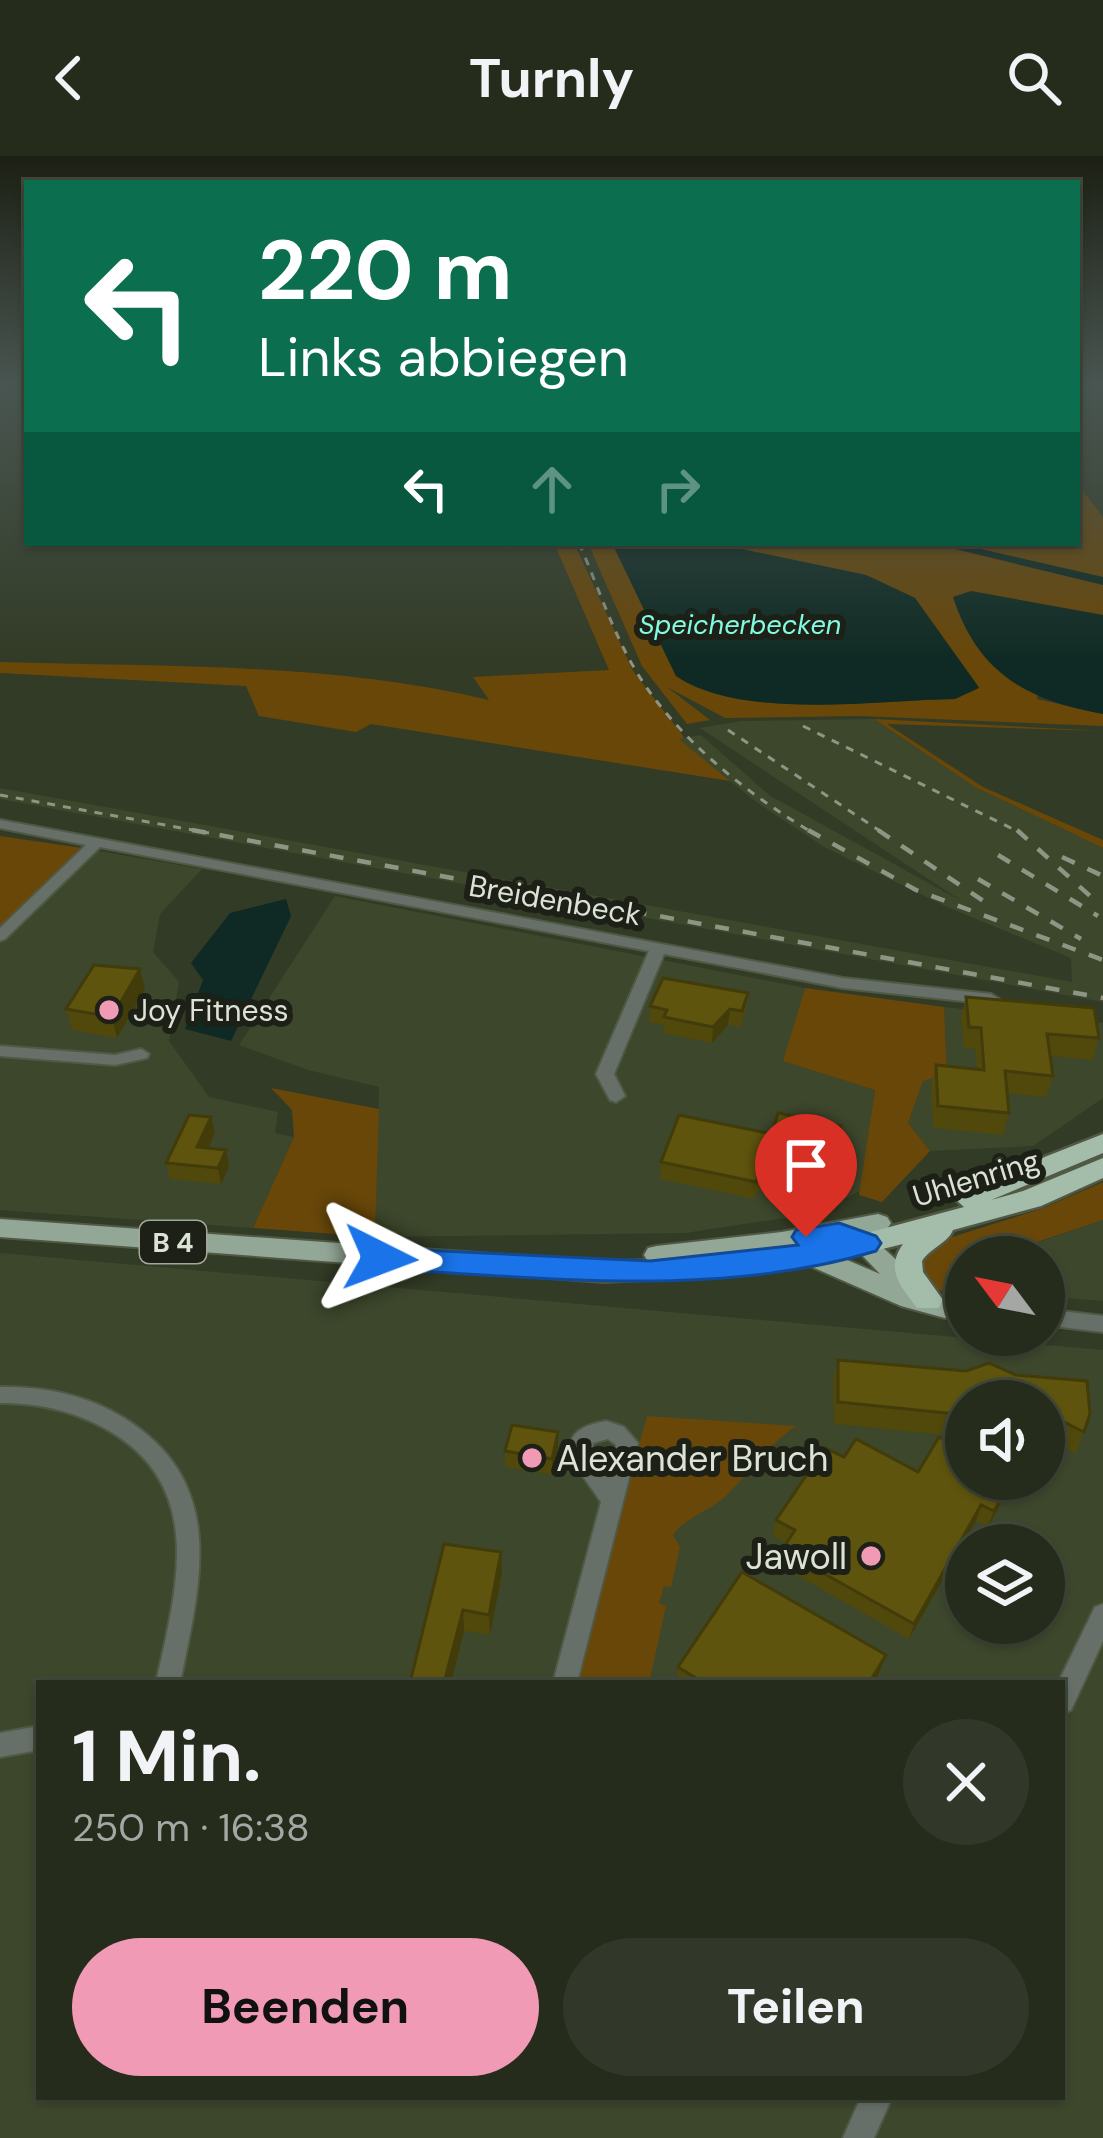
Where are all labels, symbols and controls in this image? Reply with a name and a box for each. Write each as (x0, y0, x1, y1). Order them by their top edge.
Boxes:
text: Turnly (469, 43, 634, 114)
icon: back (36, 45, 102, 111)
icon: search (1001, 45, 1067, 111)
text: 220 m (258, 216, 513, 325)
icon: left (60, 228, 216, 384)
text: Links abbiegen (258, 322, 629, 393)
icon: left (393, 456, 459, 522)
icon: ahead (519, 456, 585, 522)
icon: right (645, 456, 711, 522)
water label: Speicherbecken (639, 607, 841, 642)
street label: Breidenbeck (466, 866, 644, 934)
place label: Joy Fitness (133, 991, 289, 1030)
marker: Joy Fitness (96, 997, 122, 1023)
pin (755, 1114, 857, 1237)
icon: arrive (773, 1132, 839, 1198)
street label: Uhlenring (908, 1140, 1044, 1216)
position arrow (317, 1195, 443, 1321)
road number: B 4 (140, 1221, 206, 1263)
north arrow (945, 1236, 1065, 1356)
map controls (945, 1236, 1065, 1644)
button: sound (945, 1380, 1065, 1500)
place label: Alexander Bruch (556, 1435, 828, 1482)
marker: Alexander Bruch (519, 1445, 545, 1471)
button: layers (945, 1524, 1065, 1644)
place label: Jawoll (746, 1533, 847, 1580)
marker: Jawoll (858, 1543, 884, 1569)
text: 1 Min. (72, 1710, 261, 1803)
button: close (903, 1719, 1029, 1845)
text: 250 m · 16:38 (72, 1802, 310, 1853)
button: Beenden (72, 1938, 539, 2076)
button: Teilen (563, 1938, 1029, 2076)

